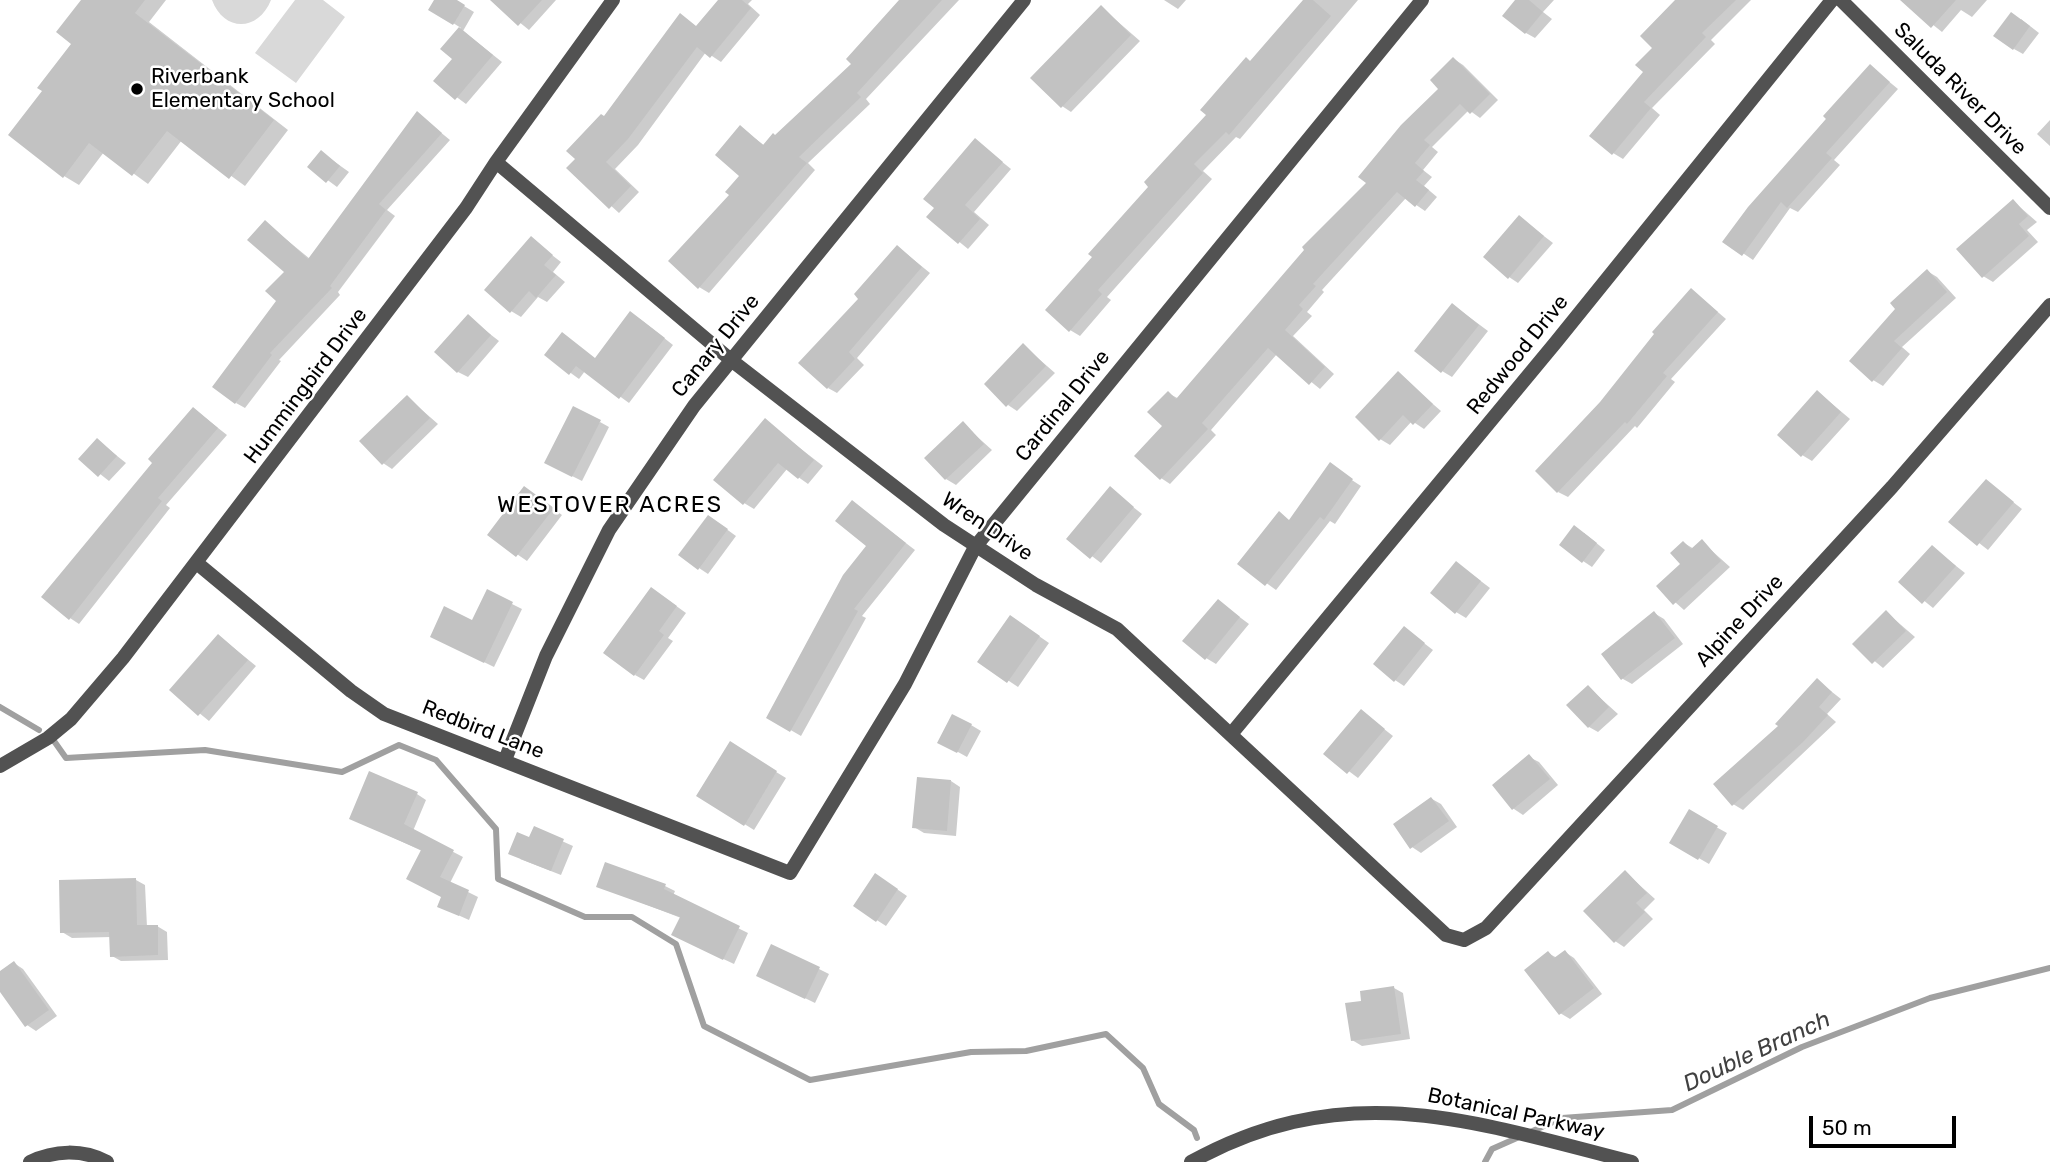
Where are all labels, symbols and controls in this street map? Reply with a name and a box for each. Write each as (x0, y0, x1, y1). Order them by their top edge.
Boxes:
street label: Saluda River Drive (1888, 17, 2032, 161)
place label: Riverbank Elementary School (151, 64, 335, 114)
marker: Riverbank Elementary School (129, 81, 145, 97)
street label: Canary Drive (667, 289, 765, 403)
street label: Redwood Drive (1462, 290, 1574, 420)
street label: Hummingbird Drive (239, 303, 373, 469)
street label: Cardinal Drive (1010, 345, 1116, 467)
street label: Wren Drive (937, 487, 1037, 567)
district label: WESTOVER ACRES (499, 491, 721, 519)
street label: Alpine Drive (1691, 570, 1789, 672)
street label: Redbird Lane (418, 695, 548, 765)
water label: Double Branch (1679, 1006, 1835, 1098)
street label: Botanical Parkway (1425, 1083, 1607, 1145)
scale bar (1812, 1102, 1959, 1146)
text: 50 m (1822, 1115, 1872, 1140)

